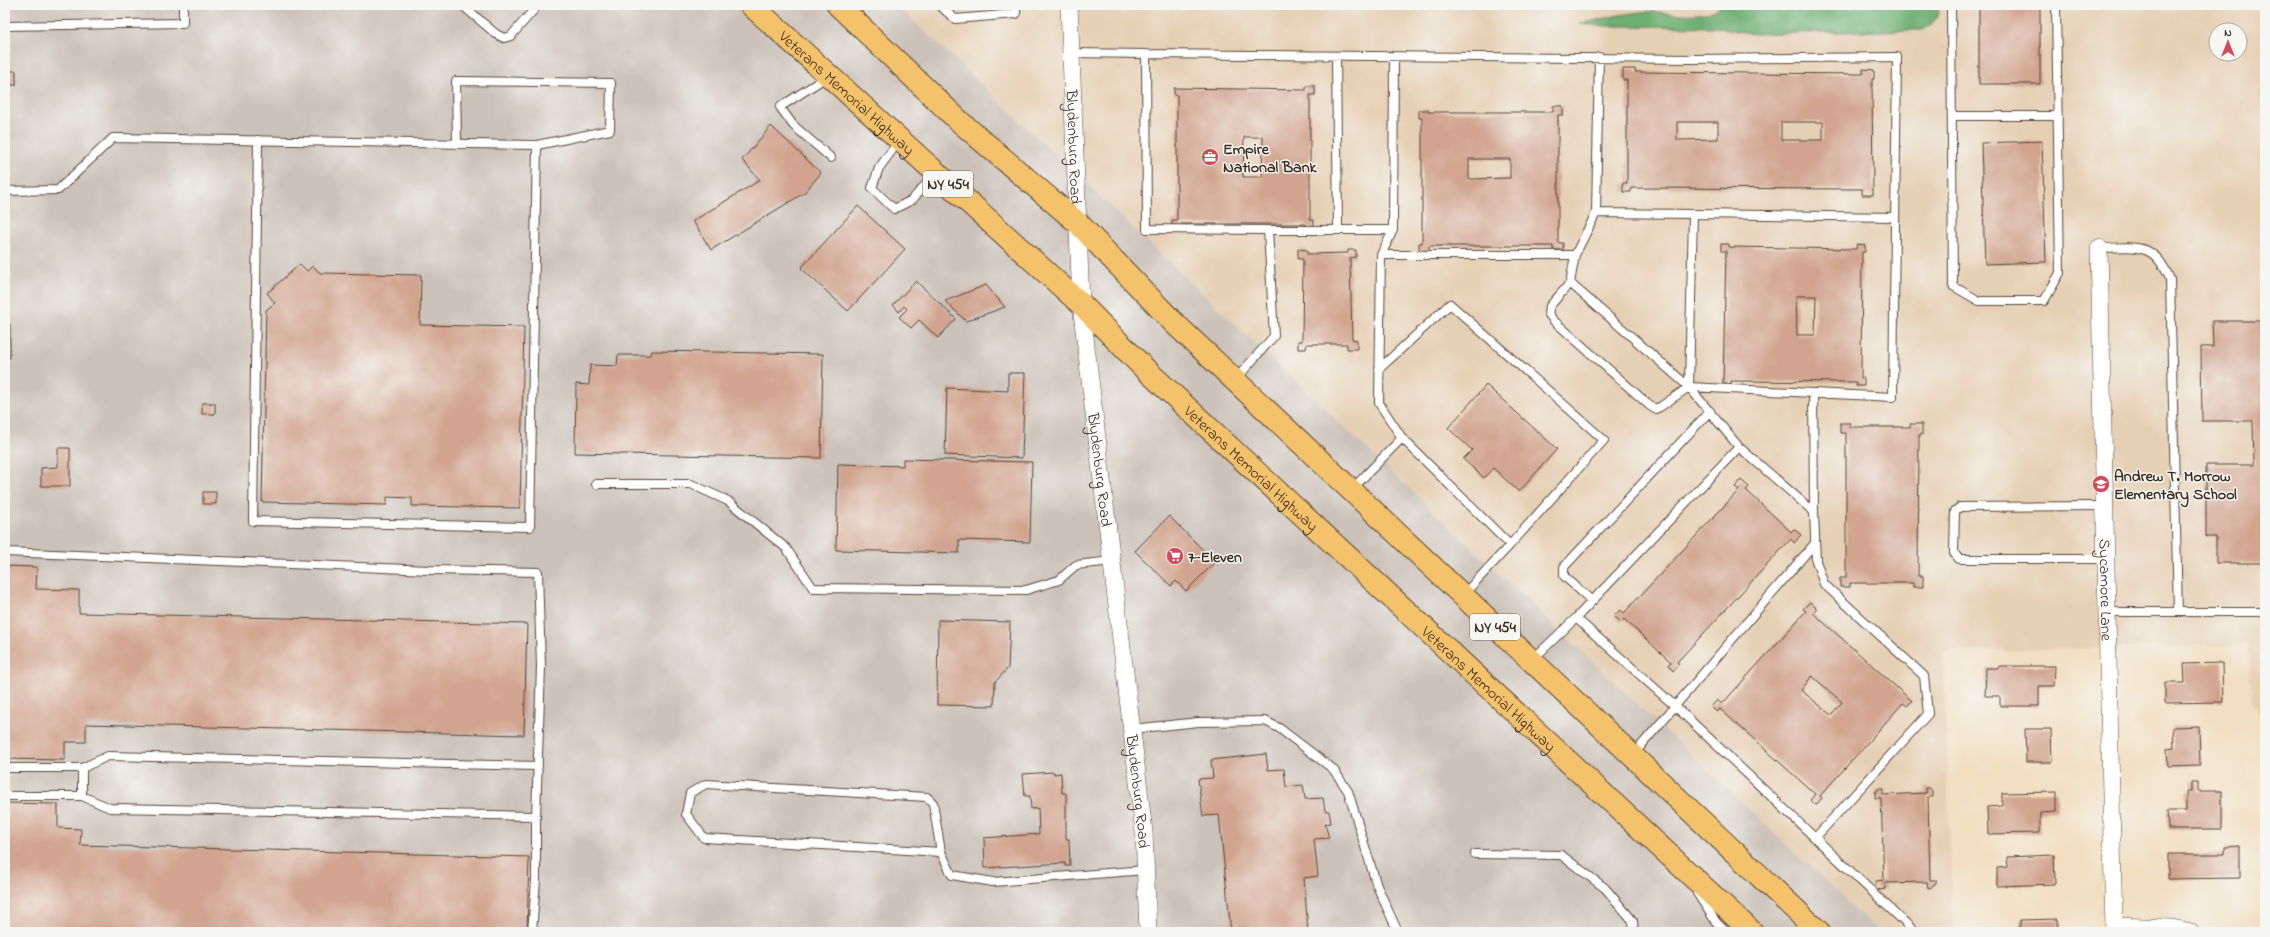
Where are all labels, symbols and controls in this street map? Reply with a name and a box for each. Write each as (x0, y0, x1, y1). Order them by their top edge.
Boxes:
north arrow (2208, 22, 2248, 62)
street label: Veterans Memorial Highway (772, 25, 919, 162)
text: N (2224, 25, 2232, 41)
street label: Blydenburg Road (1058, 88, 1087, 205)
place label: Empire National Bank (1223, 138, 1318, 180)
office icon: Empire National Bank (1200, 147, 1220, 167)
road number: NY 454 (923, 171, 973, 197)
street label: Veterans Memorial Highway (1177, 400, 1323, 538)
street label: Blydenburg Road (1080, 411, 1117, 528)
place label: Andrew T. Morrow Elementary School (2114, 465, 2237, 508)
school or university icon: Andrew T. Morrow Elementary School (2091, 474, 2111, 494)
street label: Sycamore Lane (2091, 539, 2118, 642)
supermarket icon: 7-Eleven (1165, 546, 1185, 566)
place label: 7-Eleven (1188, 546, 1242, 570)
road number: NY 454 (1470, 614, 1520, 640)
street label: Veterans Memorial Highway (1414, 620, 1561, 758)
street label: Blydenburg Road (1118, 732, 1155, 849)

